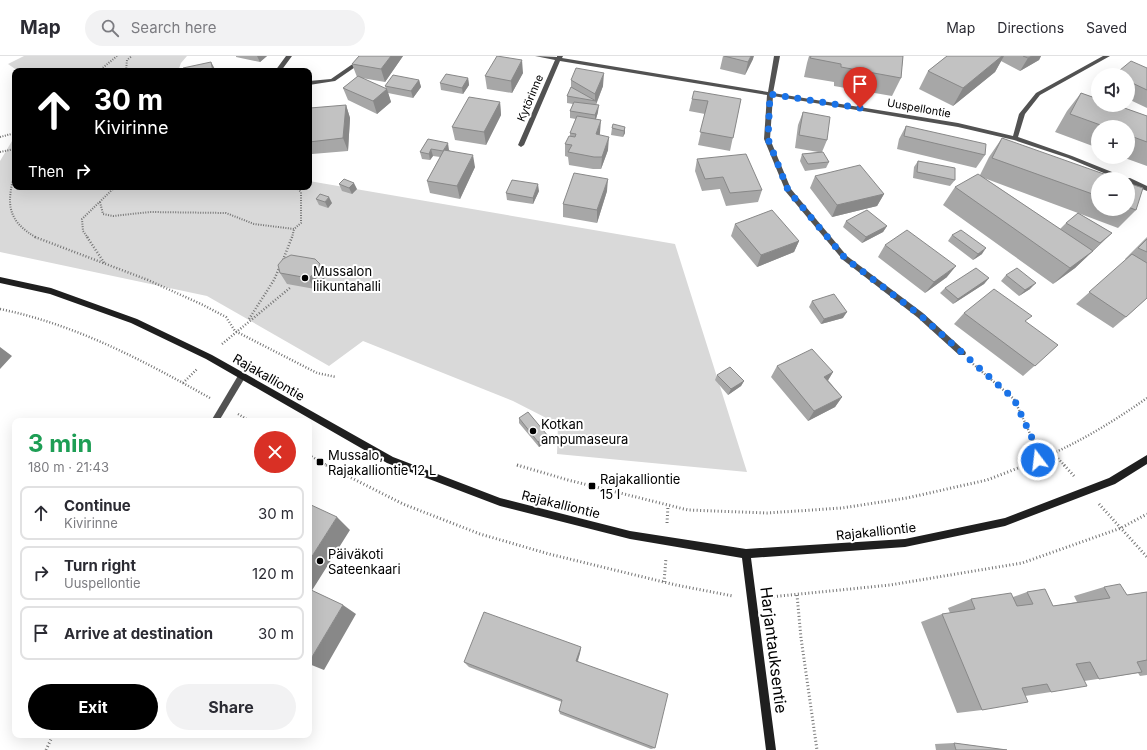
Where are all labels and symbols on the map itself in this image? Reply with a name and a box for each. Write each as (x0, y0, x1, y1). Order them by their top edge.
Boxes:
pin (843, 67, 877, 108)
street label: Kytörinne (514, 72, 546, 124)
street label: Uuspellontie (886, 95, 952, 121)
place label: Mussalon liikuntahalli (313, 263, 381, 294)
marker: Mussalon liikuntahalli (300, 273, 310, 283)
street label: Rajakalliontie (230, 350, 308, 404)
place label: Kotkan ampumaseura (541, 416, 628, 447)
marker: Kotkan ampumaseura (528, 426, 538, 436)
position arrow (1017, 439, 1059, 481)
place label: Mussalo, Rajakalliontie 12 L (328, 447, 436, 478)
marker: Mussalo, Rajakalliontie 12 L (315, 457, 325, 467)
place label: Rajakalliontie 15 I (600, 471, 680, 502)
marker: Rajakalliontie 15 I (587, 481, 597, 491)
street label: Rajakalliontie (520, 487, 602, 521)
street label: Rajakalliontie (835, 519, 917, 543)
place label: Päiväkoti Sateenkaari (328, 546, 401, 577)
marker: Päiväkoti Sateenkaari (315, 556, 325, 566)
street label: Harjantauksentie (756, 585, 792, 715)

